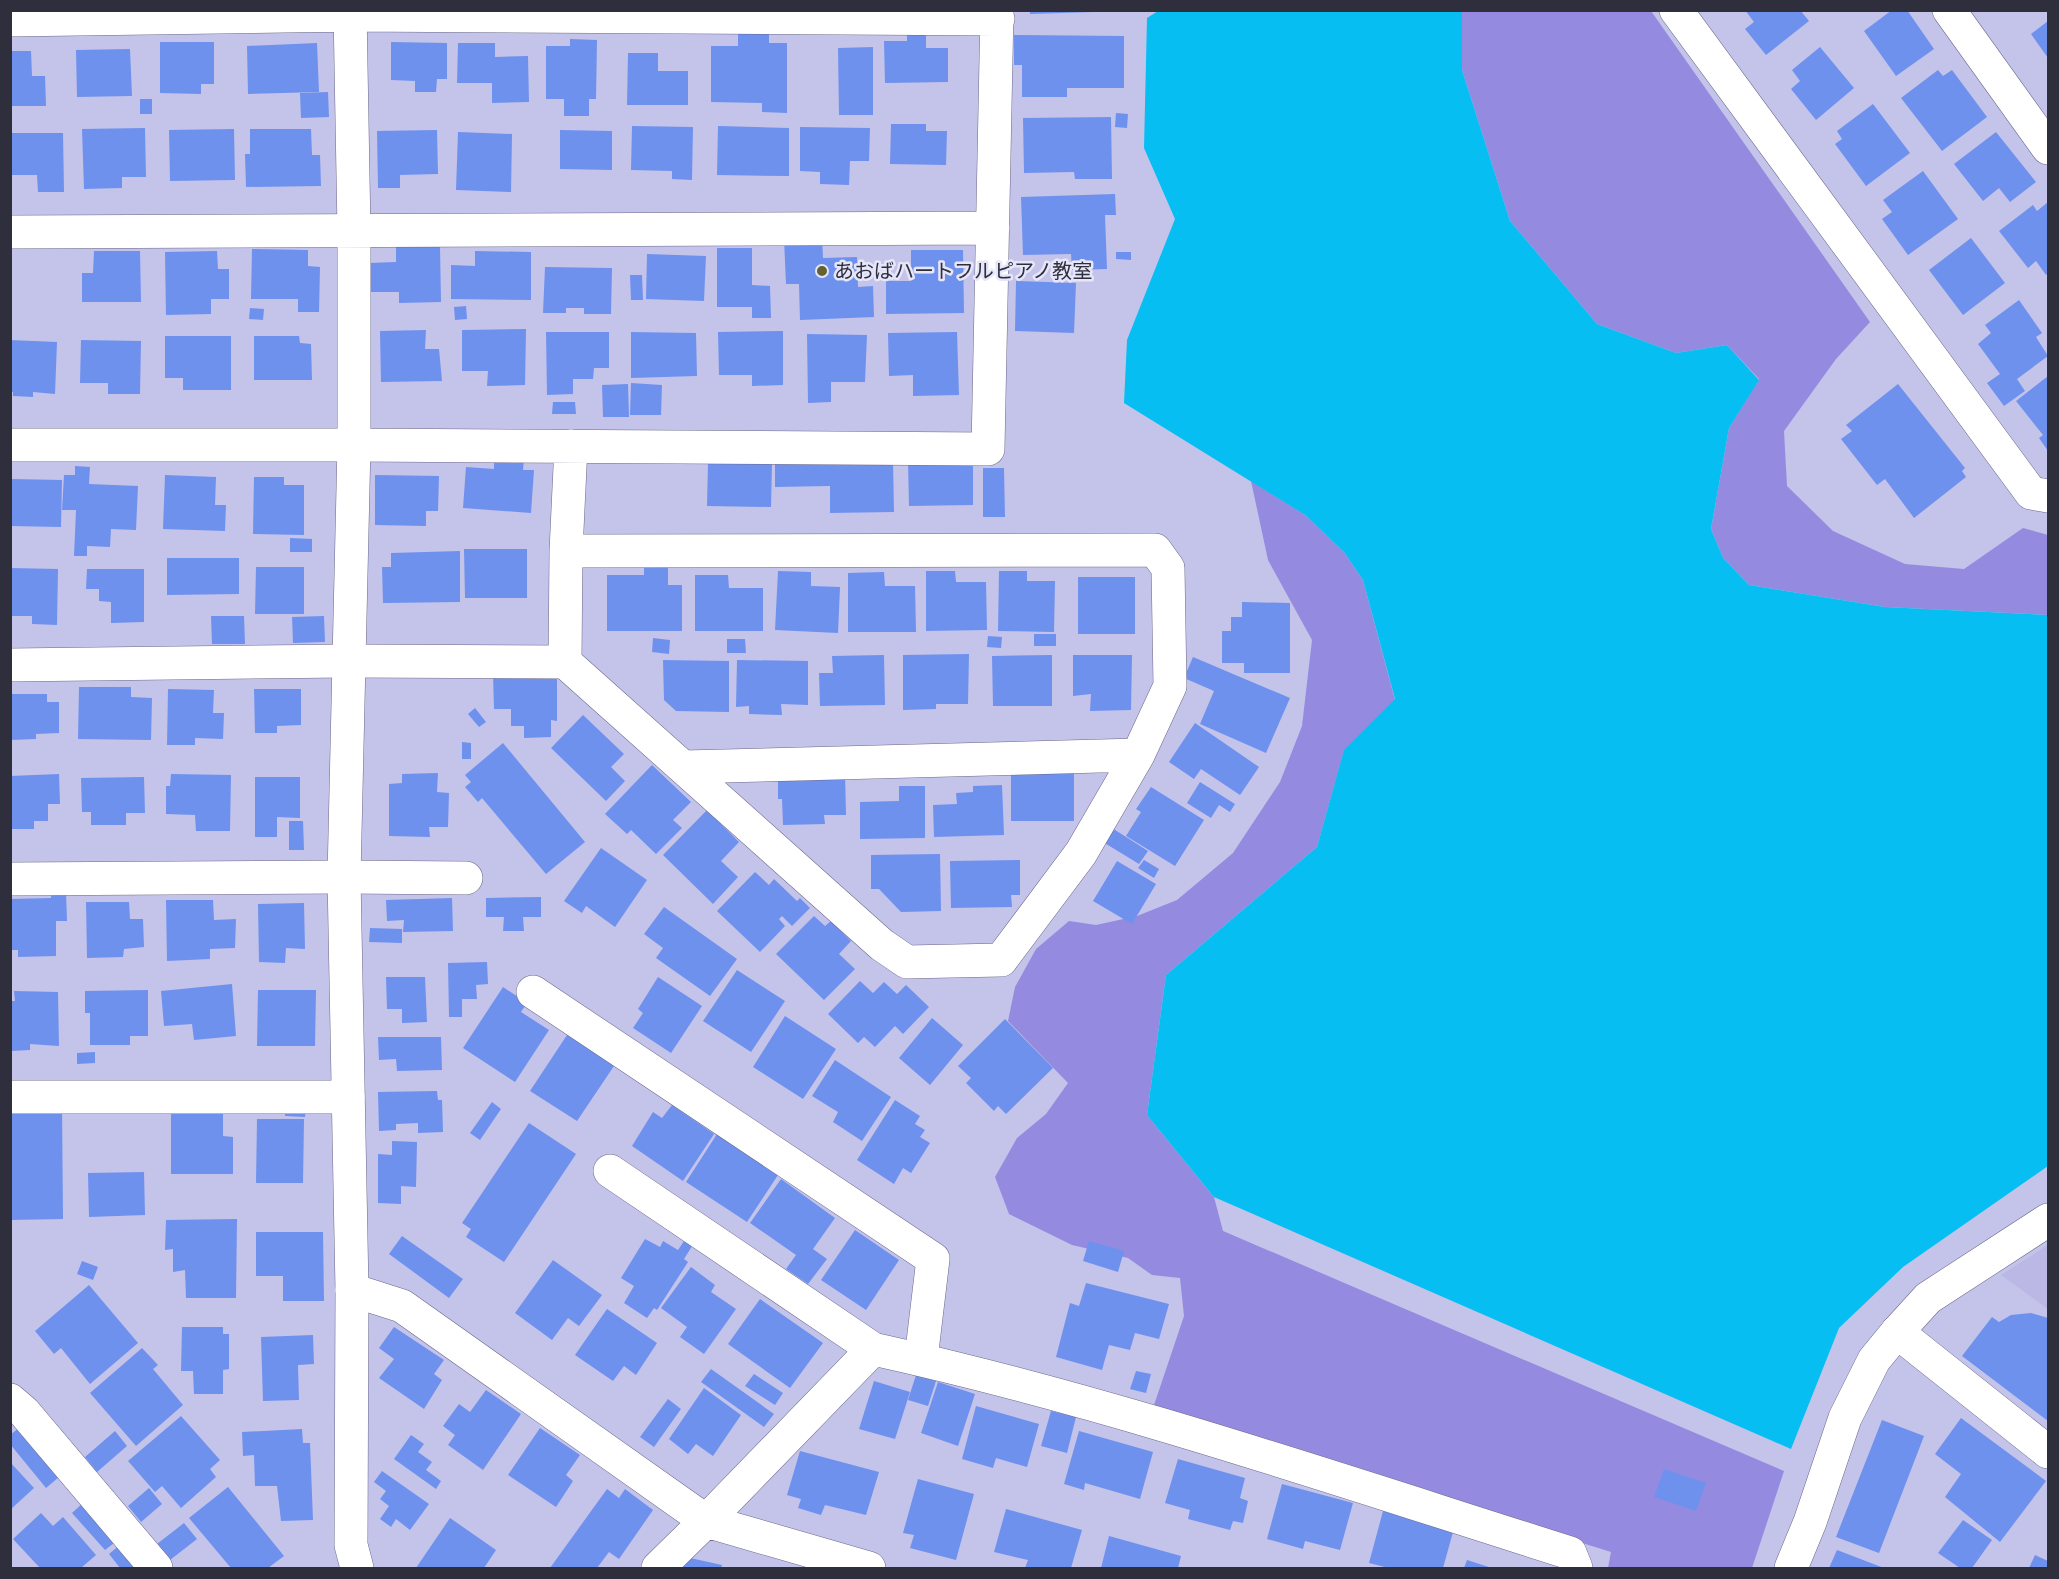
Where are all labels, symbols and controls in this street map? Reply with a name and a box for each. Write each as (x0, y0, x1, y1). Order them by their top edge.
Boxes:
place label: あおばハートフルピアノ教室 (834, 259, 1092, 283)
marker: あおばハートフルピアノ教室 (815, 264, 829, 278)

